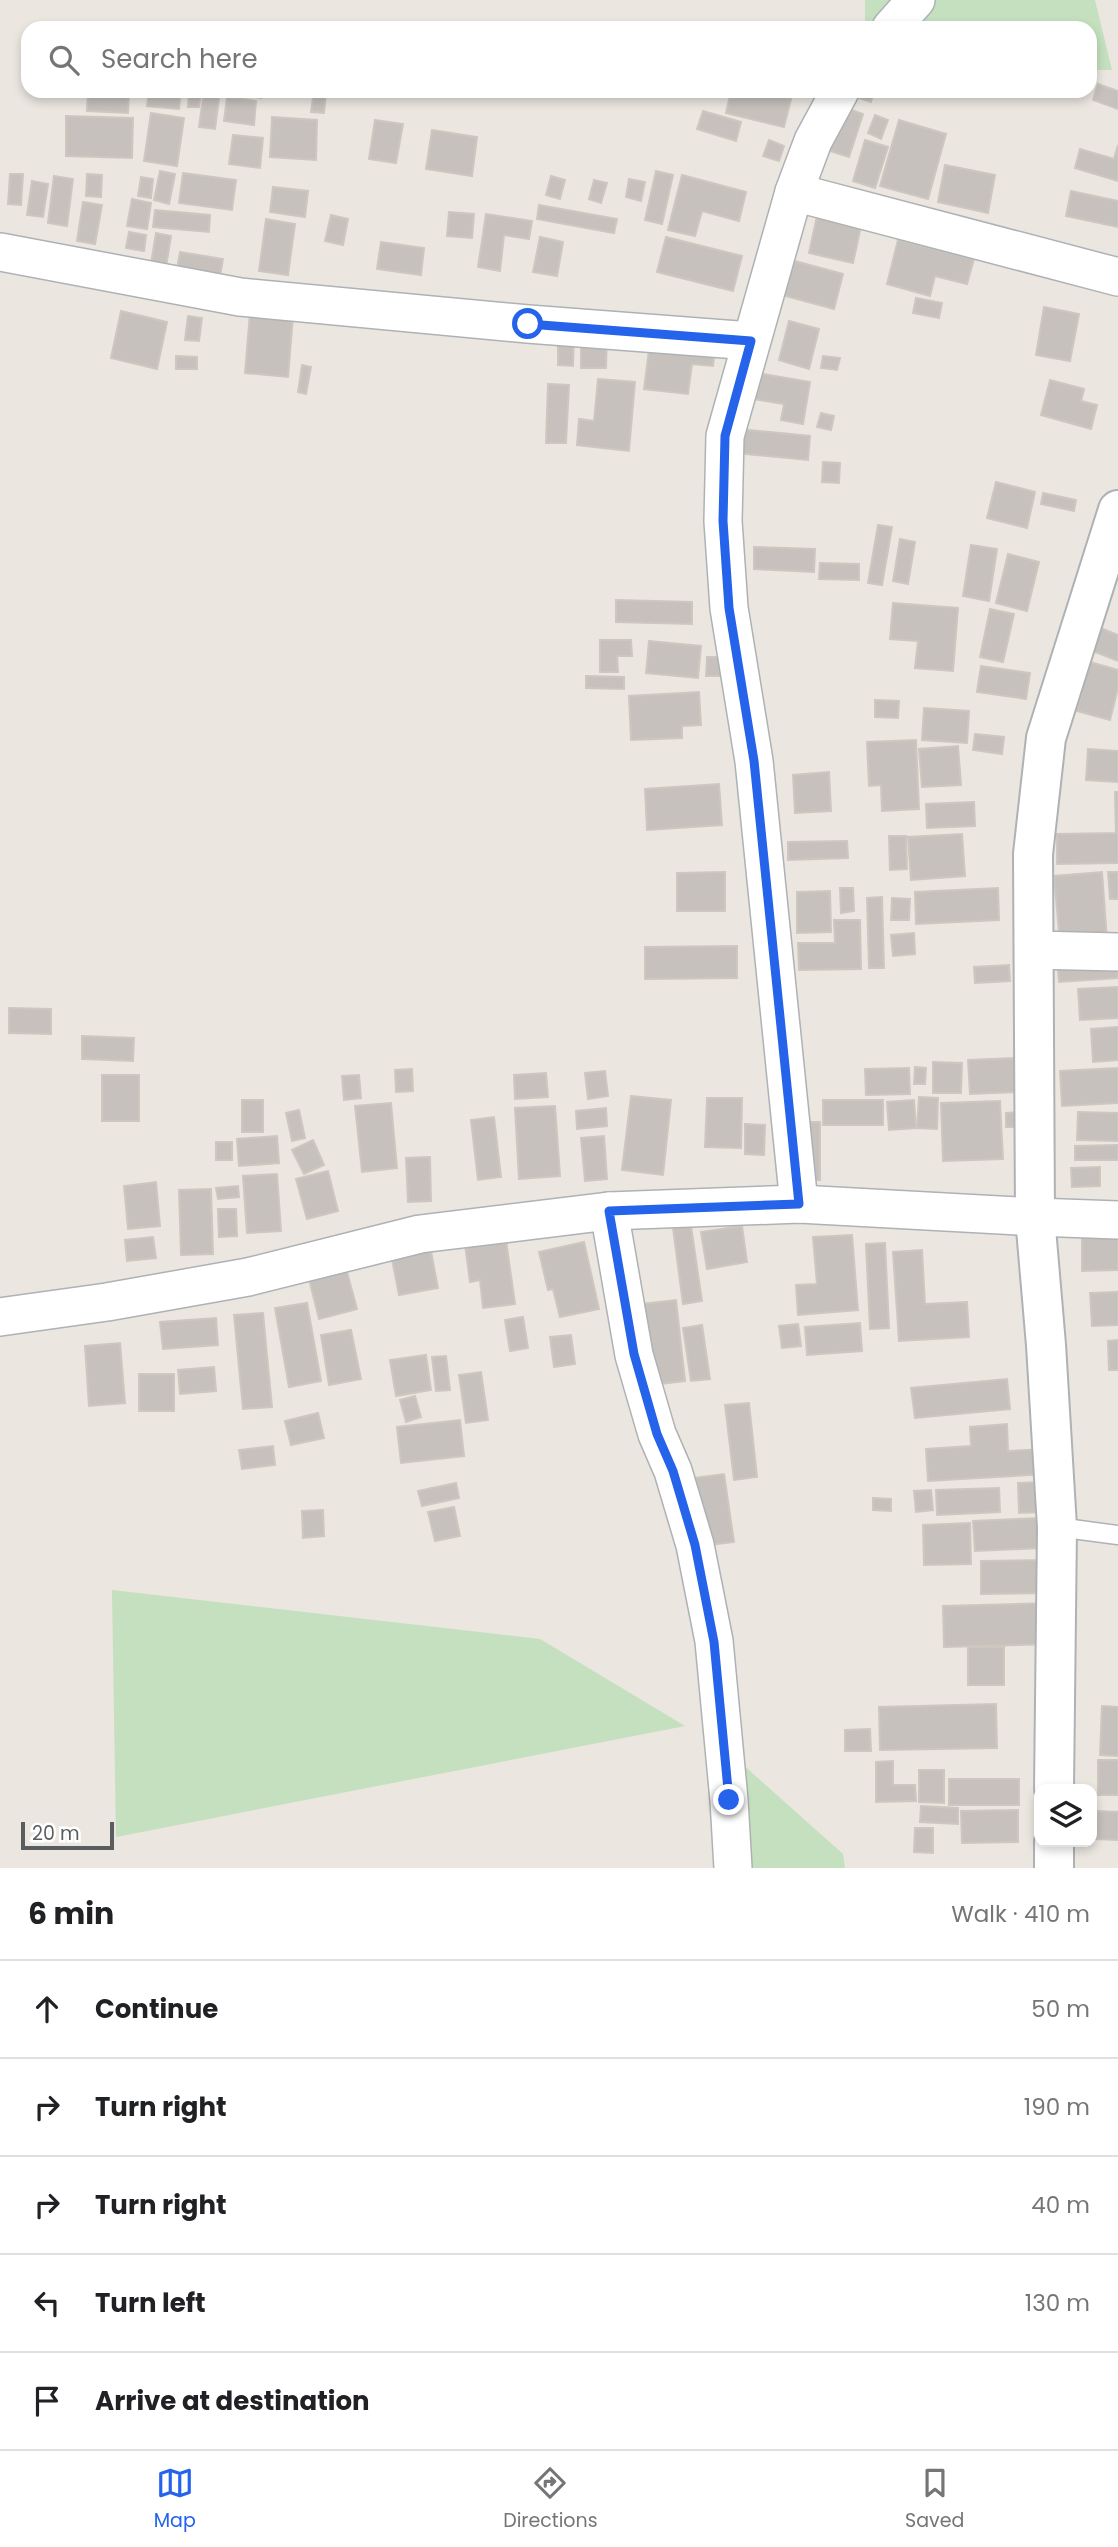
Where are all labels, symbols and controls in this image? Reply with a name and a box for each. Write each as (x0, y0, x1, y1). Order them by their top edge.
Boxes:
search box (21, 21, 1097, 98)
icon: search (45, 41, 83, 79)
text: Search here (101, 41, 258, 77)
route start (512, 308, 543, 339)
route end (713, 1784, 744, 1815)
map controls (1034, 1784, 1097, 1847)
button: layers (1034, 1784, 1097, 1847)
scale bar (21, 1819, 114, 1851)
text: 20 m (32, 1820, 80, 1847)
text: 6 min (28, 1892, 114, 1935)
text: Walk · 410 m (951, 1898, 1090, 1930)
icon: ahead (28, 1990, 66, 2028)
text: Continue (95, 1991, 218, 2027)
text: 50 m (1031, 1993, 1090, 2025)
icon: right (28, 2088, 66, 2126)
text: Turn right (95, 2089, 227, 2125)
text: 190 m (1024, 2091, 1090, 2123)
icon: right (28, 2186, 66, 2224)
text: Turn right (95, 2187, 227, 2223)
text: 40 m (1031, 2189, 1090, 2221)
icon: left (28, 2284, 66, 2322)
text: Turn left (95, 2285, 206, 2321)
text: 130 m (1025, 2287, 1090, 2319)
icon: arrive (28, 2382, 66, 2420)
text: Arrive at destination (95, 2383, 370, 2419)
tab: Map (154, 2464, 196, 2535)
tab: Directions (503, 2464, 598, 2535)
tab: Saved (905, 2464, 964, 2535)

